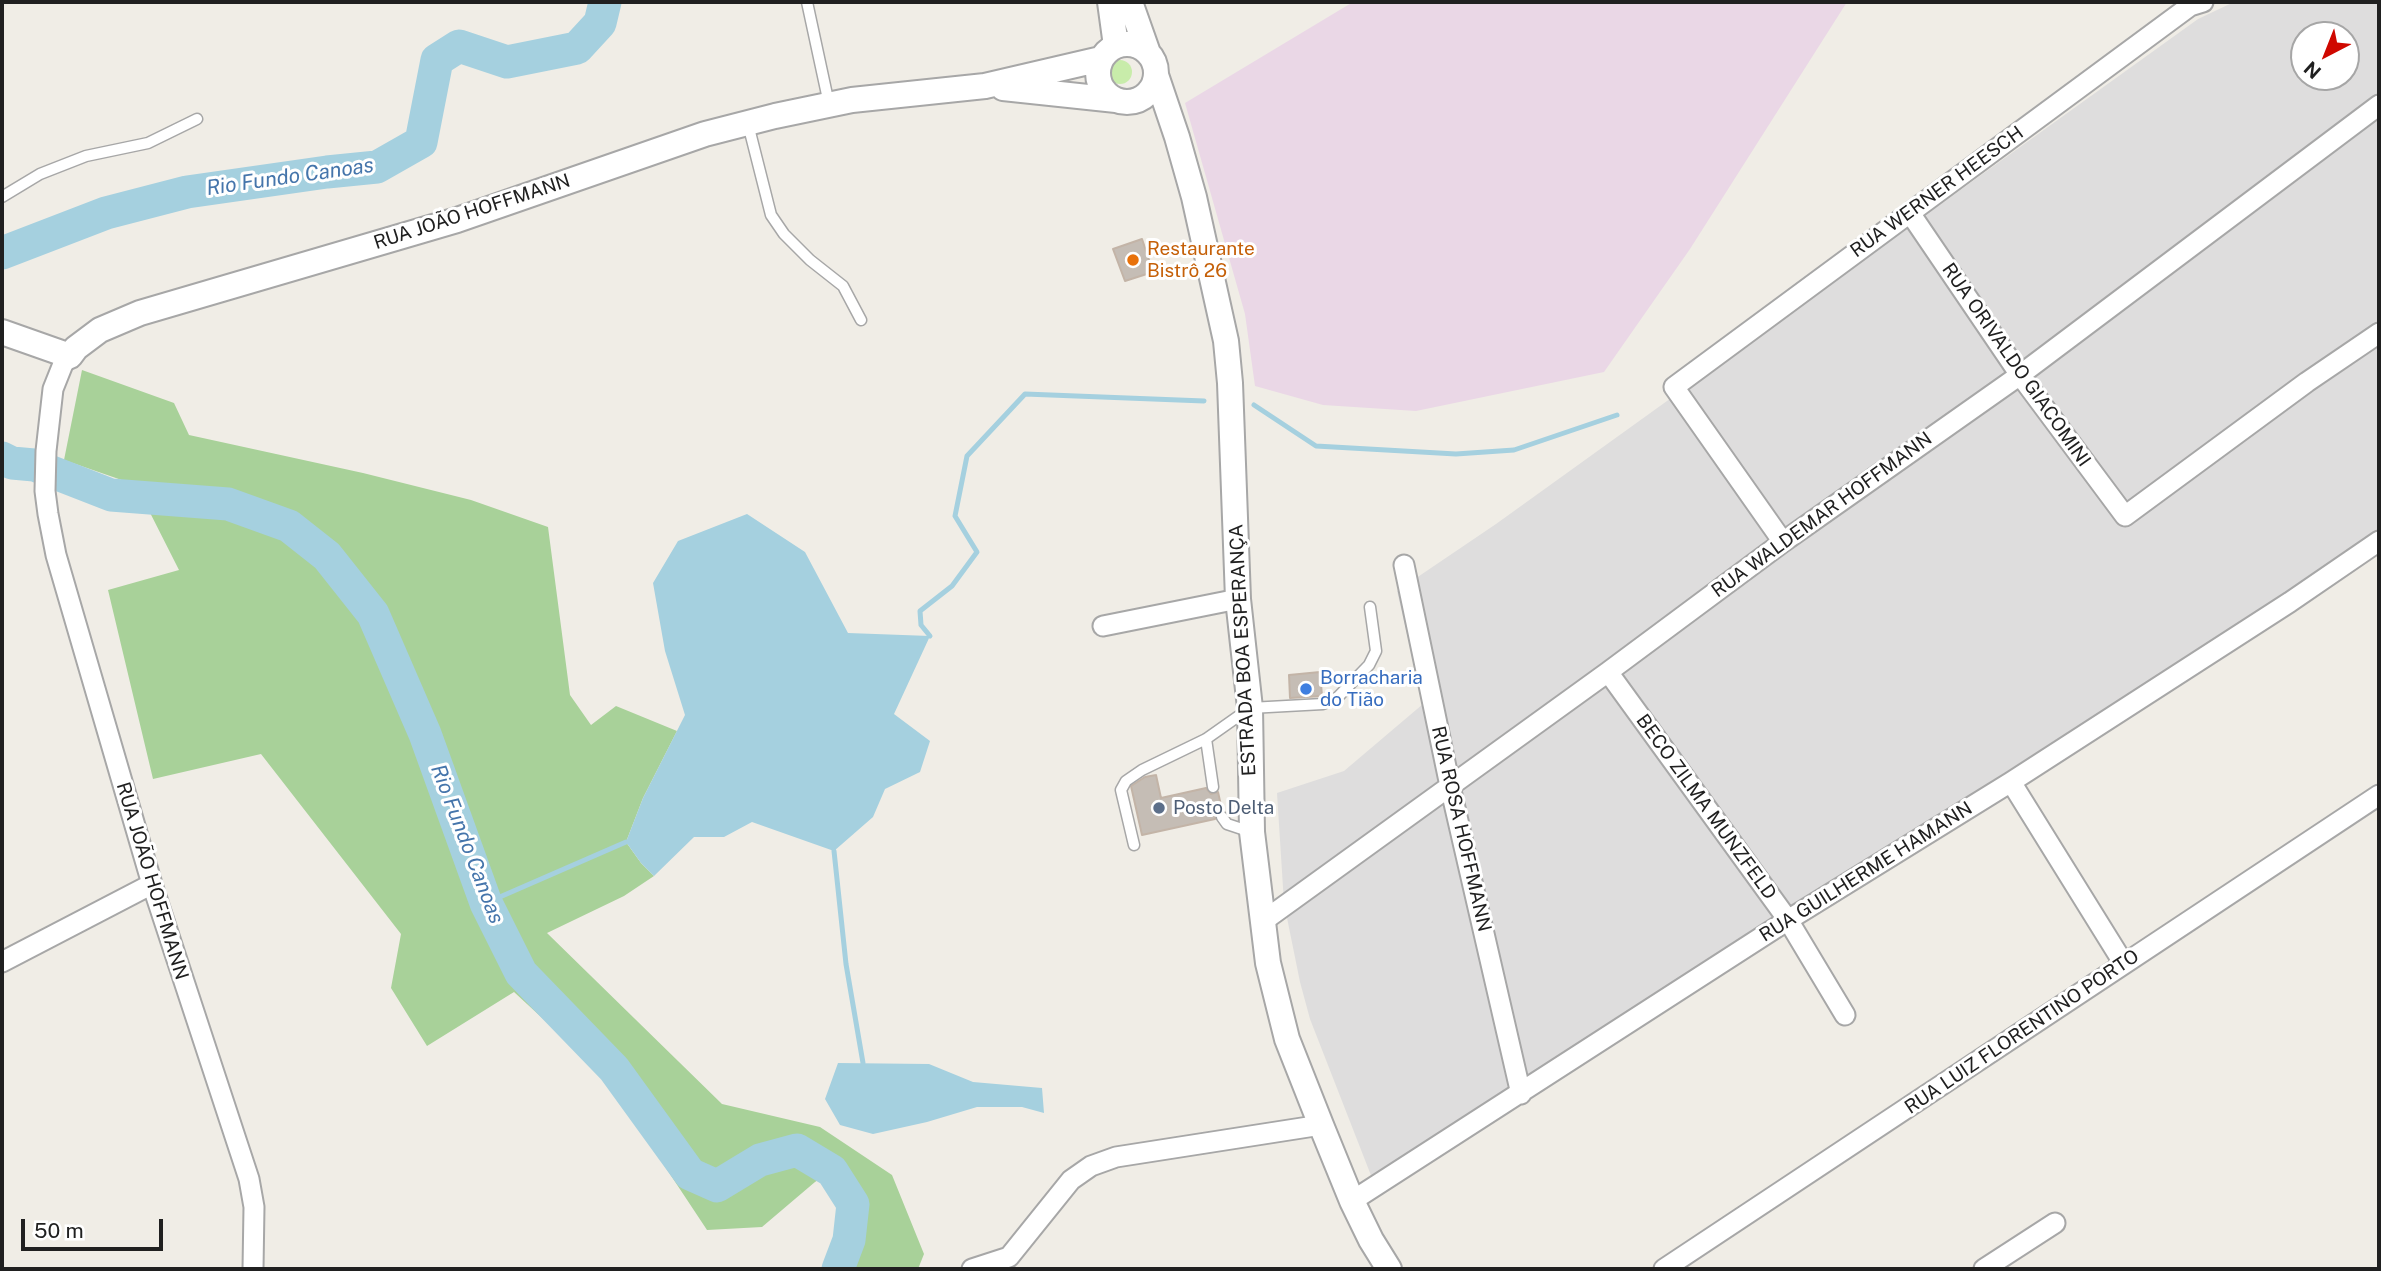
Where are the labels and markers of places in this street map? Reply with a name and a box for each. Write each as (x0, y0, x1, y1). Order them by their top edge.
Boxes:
place label: Restaurante Bistrô 26 (1147, 238, 1255, 282)
marker: Restaurante Bistrô 26 (1125, 252, 1141, 268)
place label: Borracharia do Tião (1320, 667, 1423, 711)
marker: Borracharia do Tião (1298, 681, 1314, 697)
place label: Posto Delta (1173, 797, 1274, 819)
marker: Posto Delta (1151, 800, 1167, 816)

